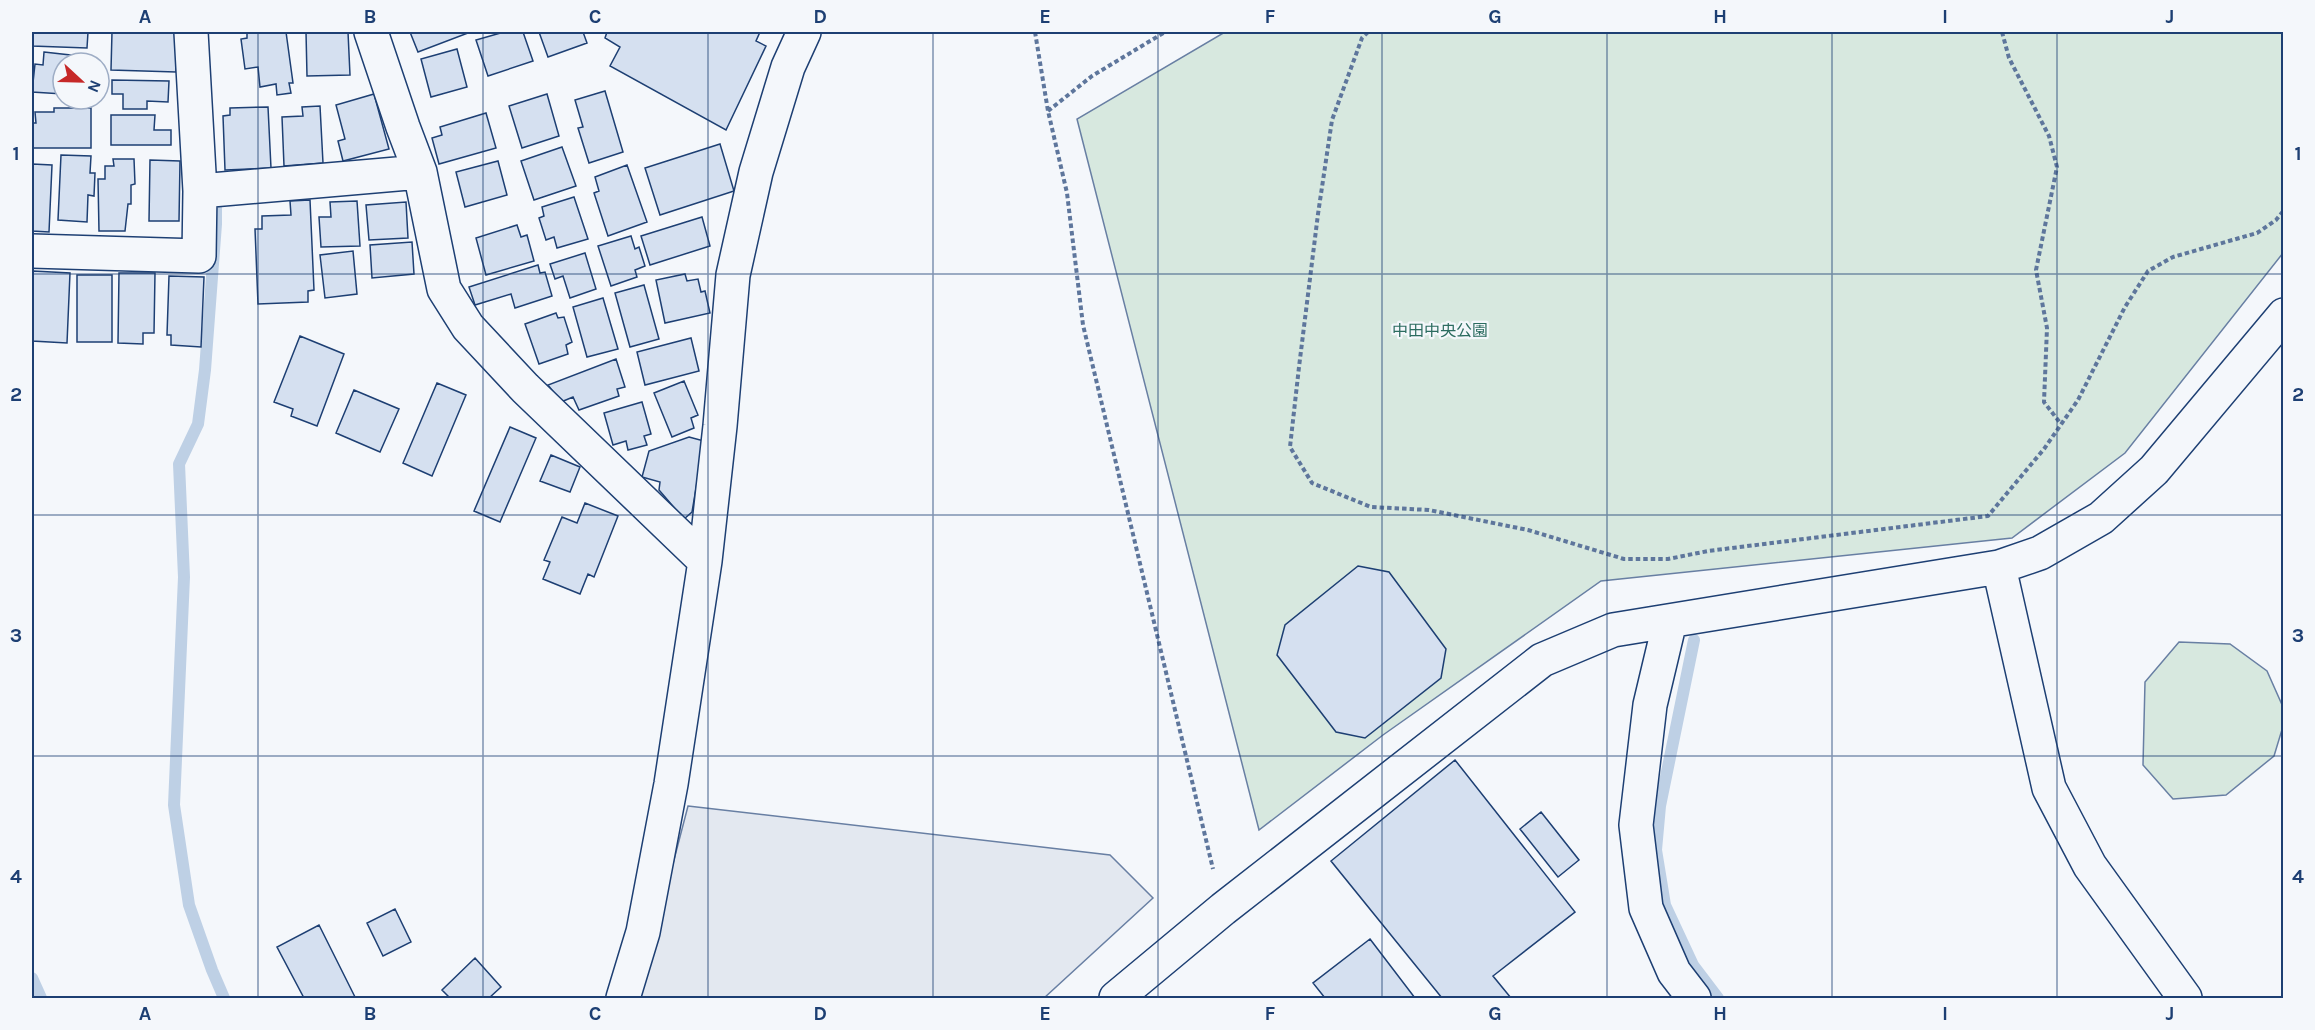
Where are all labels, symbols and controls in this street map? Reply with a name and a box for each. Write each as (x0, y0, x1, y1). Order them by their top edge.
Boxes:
text: A (139, 5, 152, 28)
text: B (364, 5, 376, 28)
text: C (589, 5, 601, 28)
text: D (813, 5, 827, 28)
text: E (1039, 5, 1051, 28)
text: F (1265, 5, 1276, 28)
text: G (1488, 5, 1502, 28)
text: H (1713, 5, 1727, 28)
text: I (1942, 5, 1948, 28)
text: J (2166, 5, 2174, 28)
north arrow (51, 51, 111, 111)
text: N (83, 78, 105, 95)
text: 1 (12, 142, 20, 165)
text: 1 (2294, 142, 2302, 165)
park label: 中田中央公園 (1392, 321, 1488, 340)
text: 2 (10, 383, 22, 406)
text: 2 (2292, 383, 2304, 406)
text: 3 (10, 624, 22, 647)
text: 3 (2292, 624, 2304, 647)
text: 4 (10, 865, 22, 888)
text: 4 (2292, 865, 2304, 888)
text: A (139, 1002, 152, 1025)
text: B (364, 1002, 376, 1025)
text: C (589, 1002, 601, 1025)
text: D (813, 1002, 827, 1025)
text: E (1039, 1002, 1051, 1025)
text: F (1265, 1002, 1276, 1025)
text: G (1488, 1002, 1502, 1025)
text: H (1713, 1002, 1727, 1025)
text: I (1942, 1002, 1948, 1025)
text: J (2166, 1002, 2174, 1025)

